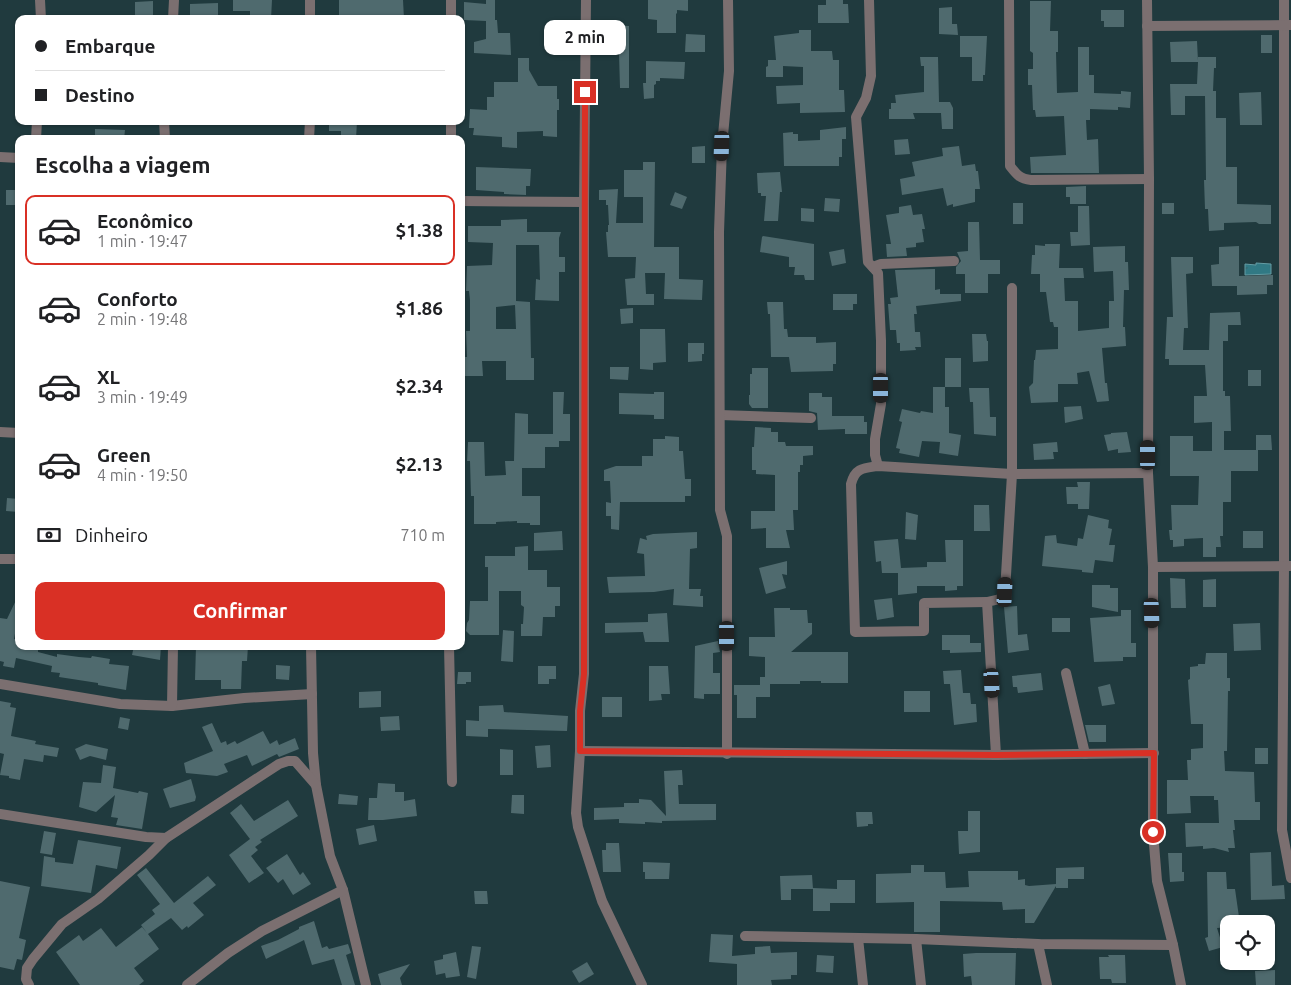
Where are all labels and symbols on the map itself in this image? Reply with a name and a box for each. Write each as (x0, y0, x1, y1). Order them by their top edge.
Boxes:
callout: 2 min (544, 19, 626, 54)
route end (574, 81, 596, 103)
car (713, 131, 730, 161)
car (873, 373, 888, 403)
car (1140, 440, 1155, 470)
car (996, 577, 1013, 607)
car (1143, 598, 1160, 628)
car (719, 621, 734, 651)
car (983, 668, 1000, 698)
route start (1142, 821, 1164, 843)

